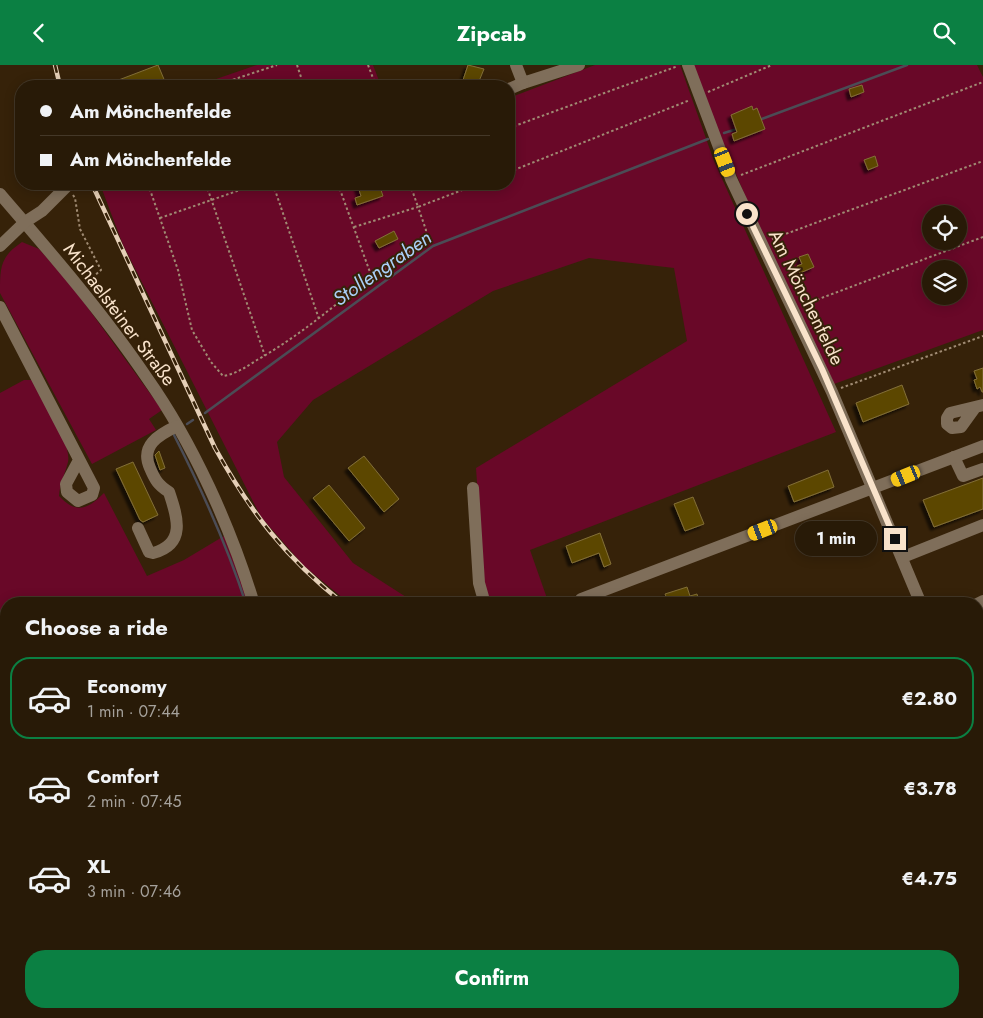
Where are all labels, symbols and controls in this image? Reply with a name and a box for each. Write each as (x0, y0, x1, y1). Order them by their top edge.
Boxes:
text: Zipcab (457, 17, 526, 49)
icon: back (25, 19, 53, 47)
icon: search (930, 19, 958, 47)
text: Am Mönchenfelde (70, 98, 231, 125)
car (712, 145, 737, 179)
text: Am Mönchenfelde (70, 146, 231, 173)
route start (736, 203, 758, 225)
map controls (922, 205, 967, 305)
button: locate (922, 205, 967, 250)
water label: Stollengraben (327, 224, 438, 313)
street label: Am Mönchenfelde (762, 225, 851, 370)
street label: Michaelsteiner Straße (57, 237, 182, 392)
button: layers (922, 260, 967, 305)
car (889, 463, 922, 489)
car (746, 518, 779, 542)
callout: 1 min (795, 521, 878, 557)
text: 1 min (816, 527, 856, 550)
route end (884, 528, 906, 550)
text: Choose a ride (25, 611, 168, 643)
text: Economy (87, 673, 167, 700)
icon: car (27, 676, 72, 721)
text: €2.80 (901, 685, 957, 712)
text: 1 min · 07:44 (87, 700, 180, 723)
text: Comfort (87, 763, 159, 790)
icon: car (27, 766, 72, 811)
text: €3.78 (904, 775, 957, 802)
text: 2 min · 07:45 (87, 790, 182, 813)
text: XL (87, 853, 110, 880)
icon: car (27, 856, 72, 901)
text: €4.75 (901, 865, 957, 892)
text: 3 min · 07:46 (87, 880, 181, 903)
button: Confirm (25, 950, 959, 1008)

